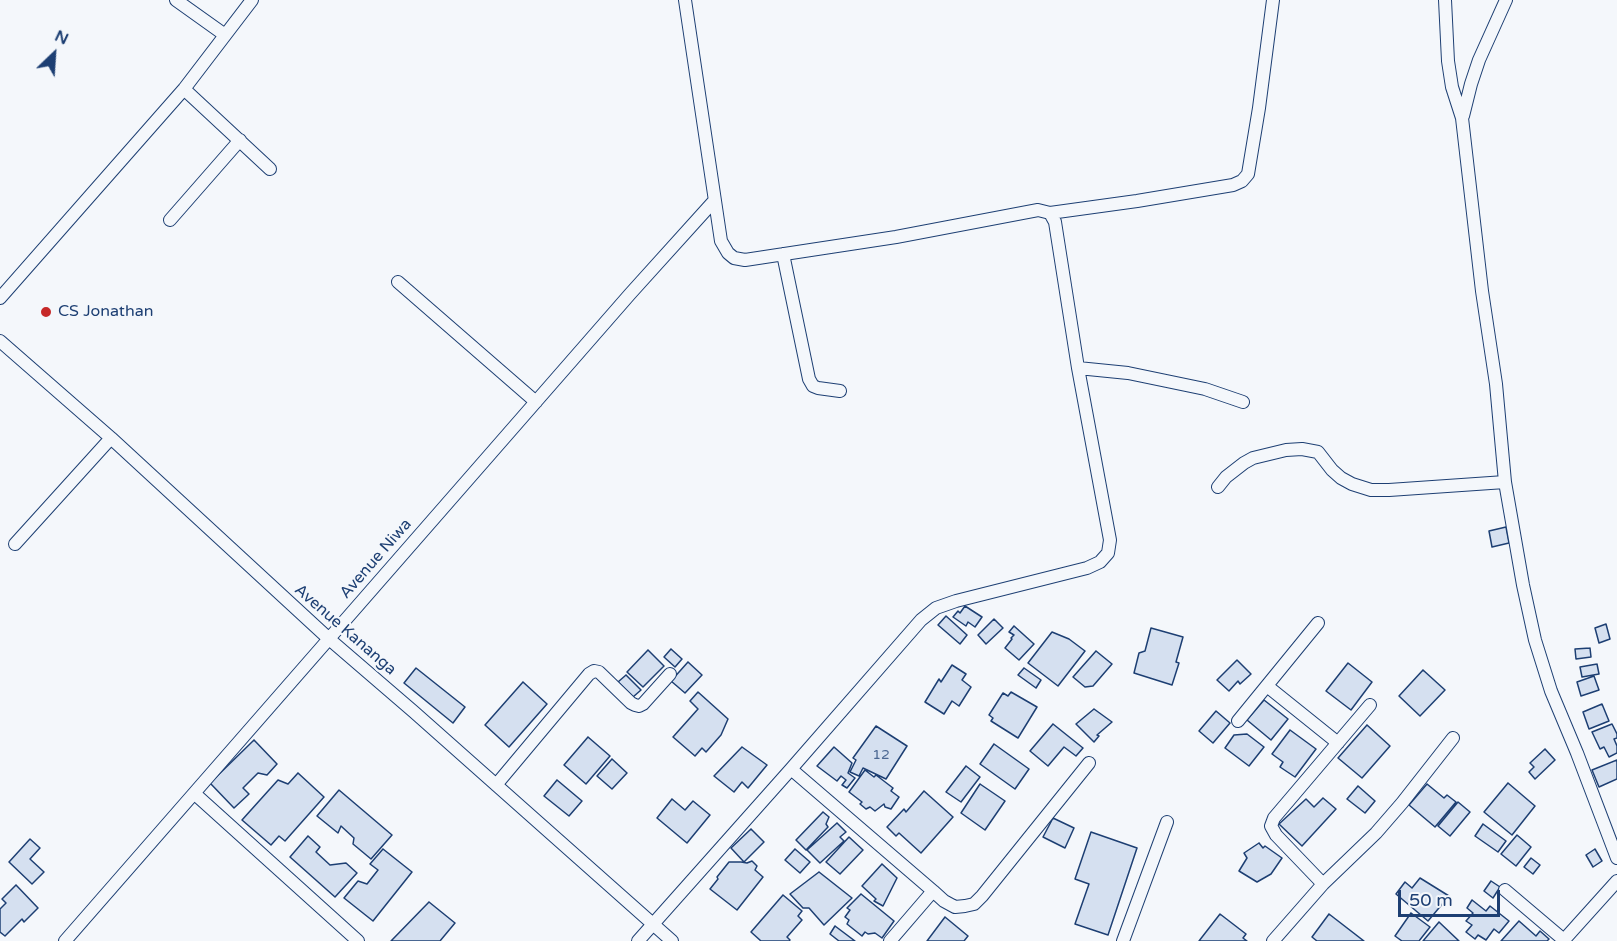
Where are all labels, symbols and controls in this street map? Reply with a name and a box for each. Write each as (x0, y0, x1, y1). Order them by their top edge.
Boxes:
north arrow (24, 24, 84, 84)
text: N (52, 26, 72, 49)
place label: CS Jonathan (58, 302, 153, 322)
marker: CS Jonathan (39, 305, 53, 319)
street label: Avenue Niwa (336, 515, 416, 603)
street label: Avenue Kananga (290, 581, 400, 679)
house number: 12 (872, 747, 890, 763)
scale bar (1401, 878, 1503, 916)
text: 50 m (1409, 889, 1453, 911)

